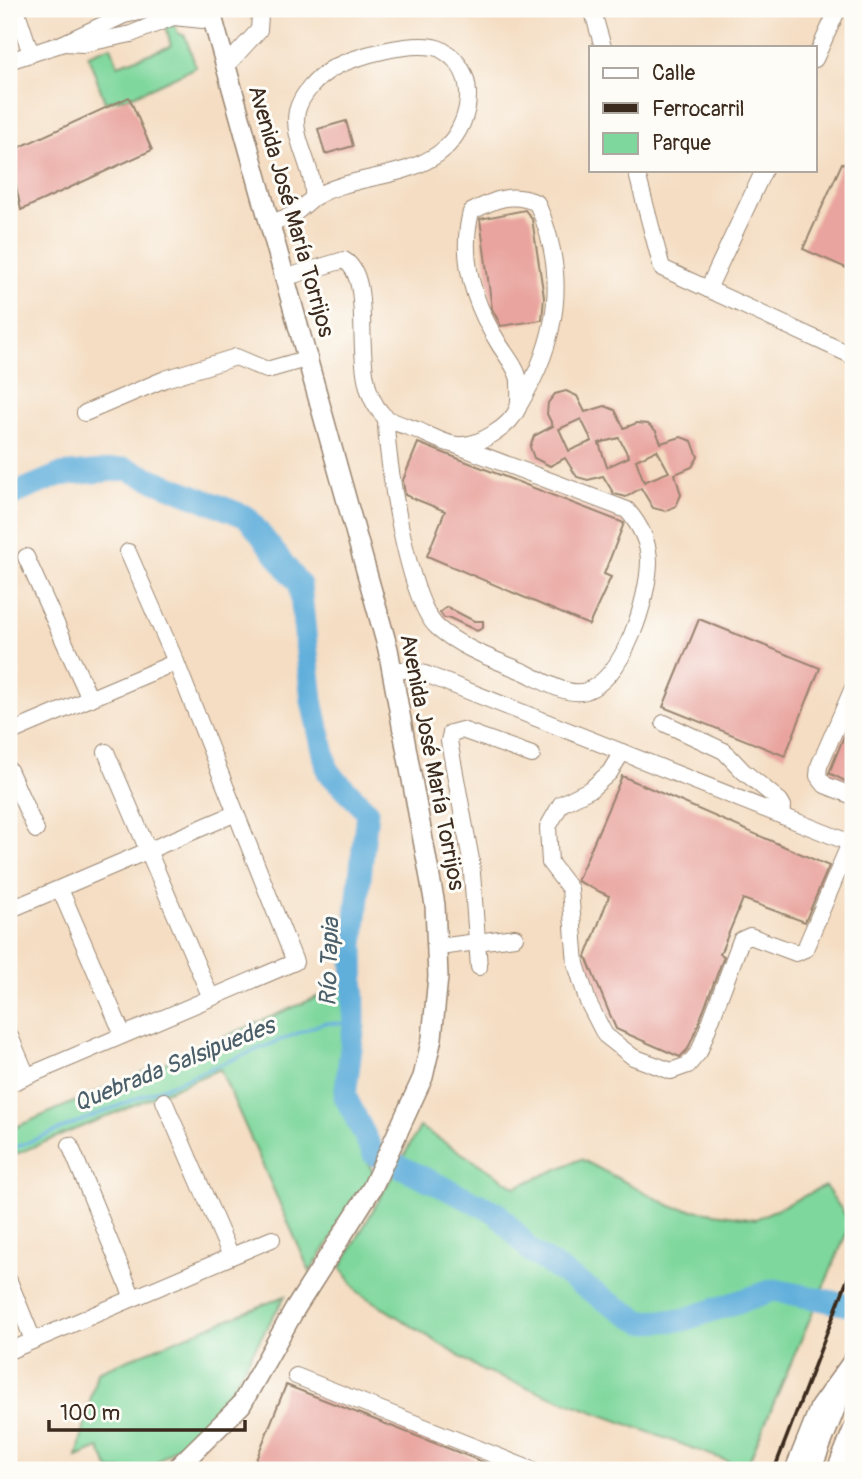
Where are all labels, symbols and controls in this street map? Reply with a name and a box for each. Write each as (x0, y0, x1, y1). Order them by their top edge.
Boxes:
legend (589, 46, 816, 172)
text: Calle (652, 60, 696, 87)
street label: Avenida José María Torrijos (242, 82, 341, 340)
text: Ferrocarril (652, 96, 744, 123)
text: Parque (652, 130, 711, 157)
street label: Avenida José María Torrijos (393, 632, 472, 893)
water label: Río Tapia (313, 915, 346, 1007)
water label: Quebrada Salsipuedes (70, 1010, 281, 1118)
scale bar (49, 1388, 245, 1432)
text: 100 m (60, 1400, 120, 1427)

